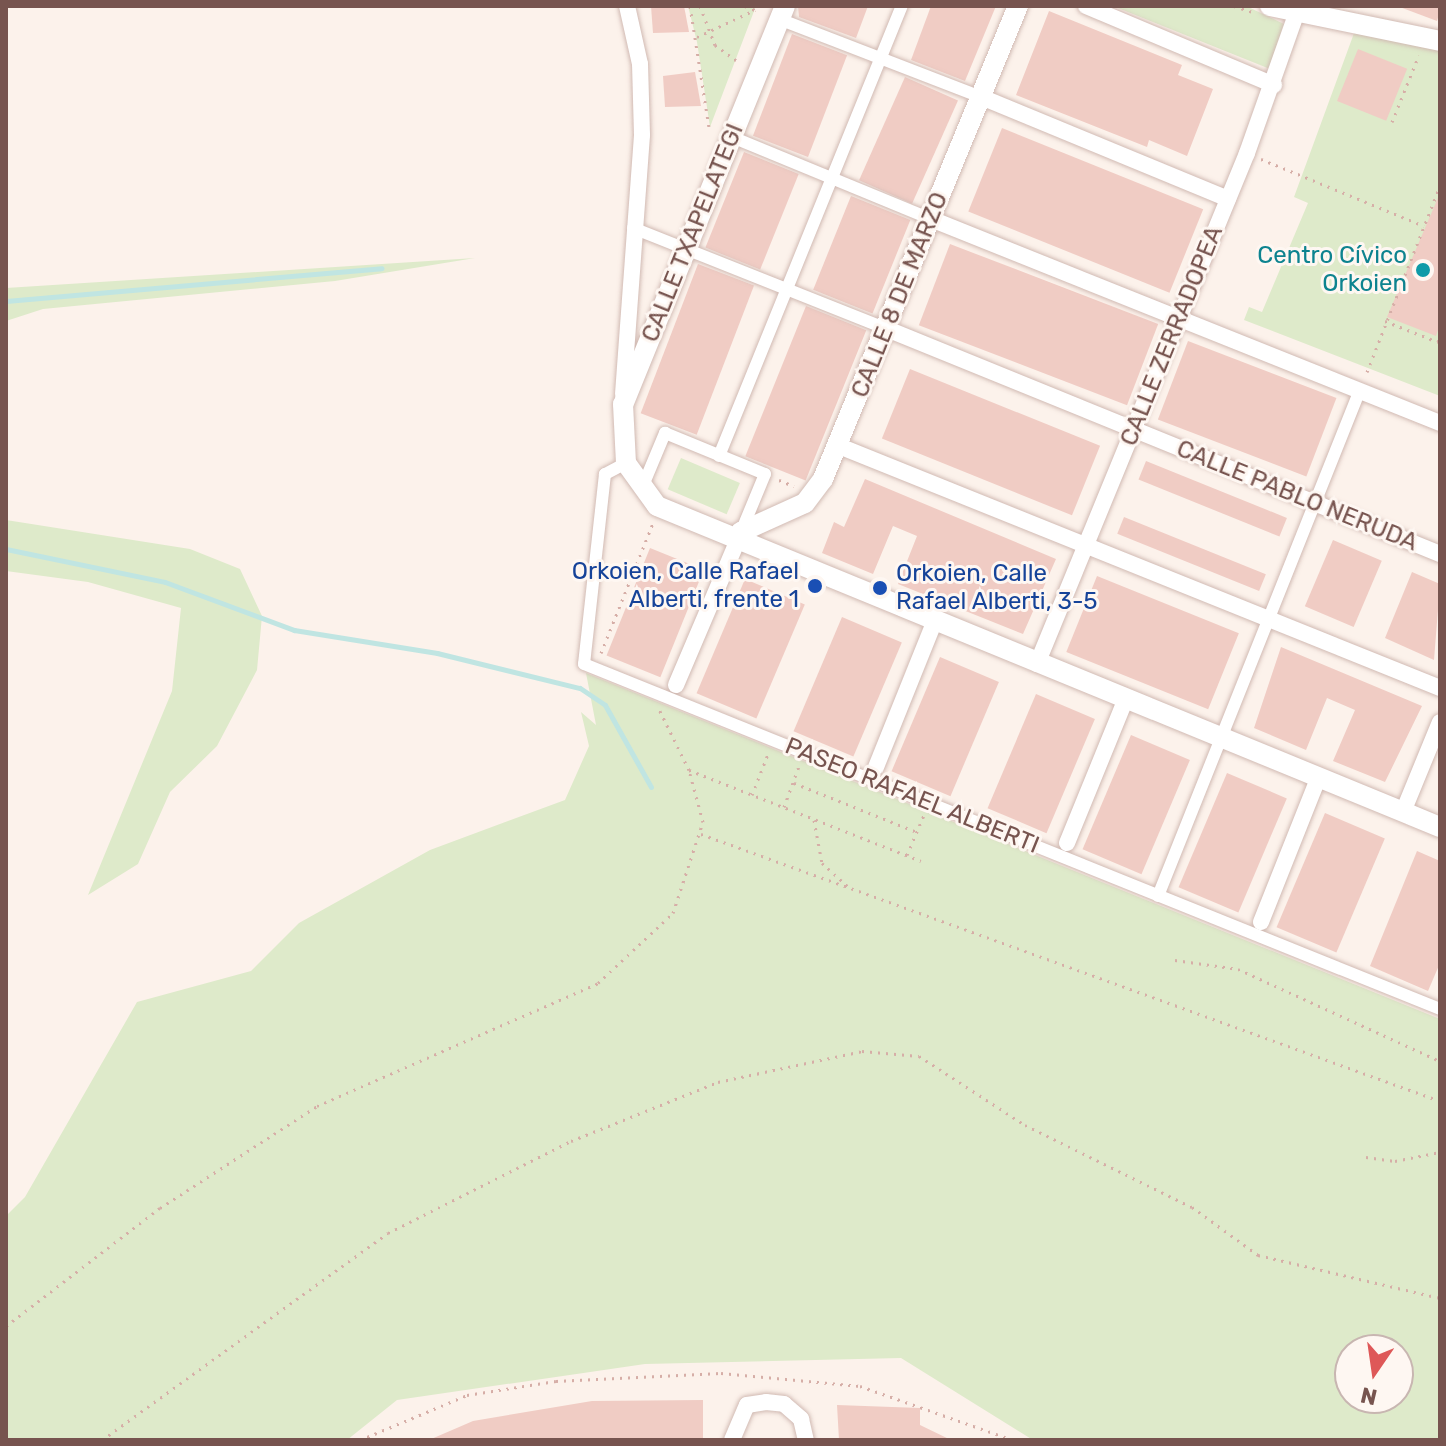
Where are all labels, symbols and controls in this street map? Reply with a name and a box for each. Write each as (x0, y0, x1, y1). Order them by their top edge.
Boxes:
street label: CALLE TXAPELATEGI (636, 119, 750, 347)
street label: CALLE 8 DE MARZO (846, 188, 954, 402)
street label: CALLE ZERRADOPEA (1115, 222, 1229, 450)
place label: Centro Cívico Orkoien (1257, 242, 1407, 298)
marker: Centro Cívico Orkoien (1414, 261, 1432, 279)
street label: CALLE PABLO NERUDA (1172, 434, 1422, 558)
place label: Orkoien, Calle Rafael Alberti, frente 1 (572, 558, 799, 614)
place label: Orkoien, Calle Rafael Alberti, 3-5 (896, 560, 1098, 616)
marker: Orkoien, Calle Rafael Alberti, frente 1 (806, 577, 824, 595)
marker: Orkoien, Calle Rafael Alberti, 3-5 (871, 579, 889, 597)
street label: PASEO RAFAEL ALBERTI (780, 732, 1044, 860)
north arrow (1334, 1334, 1414, 1414)
text: N (1358, 1381, 1380, 1411)

